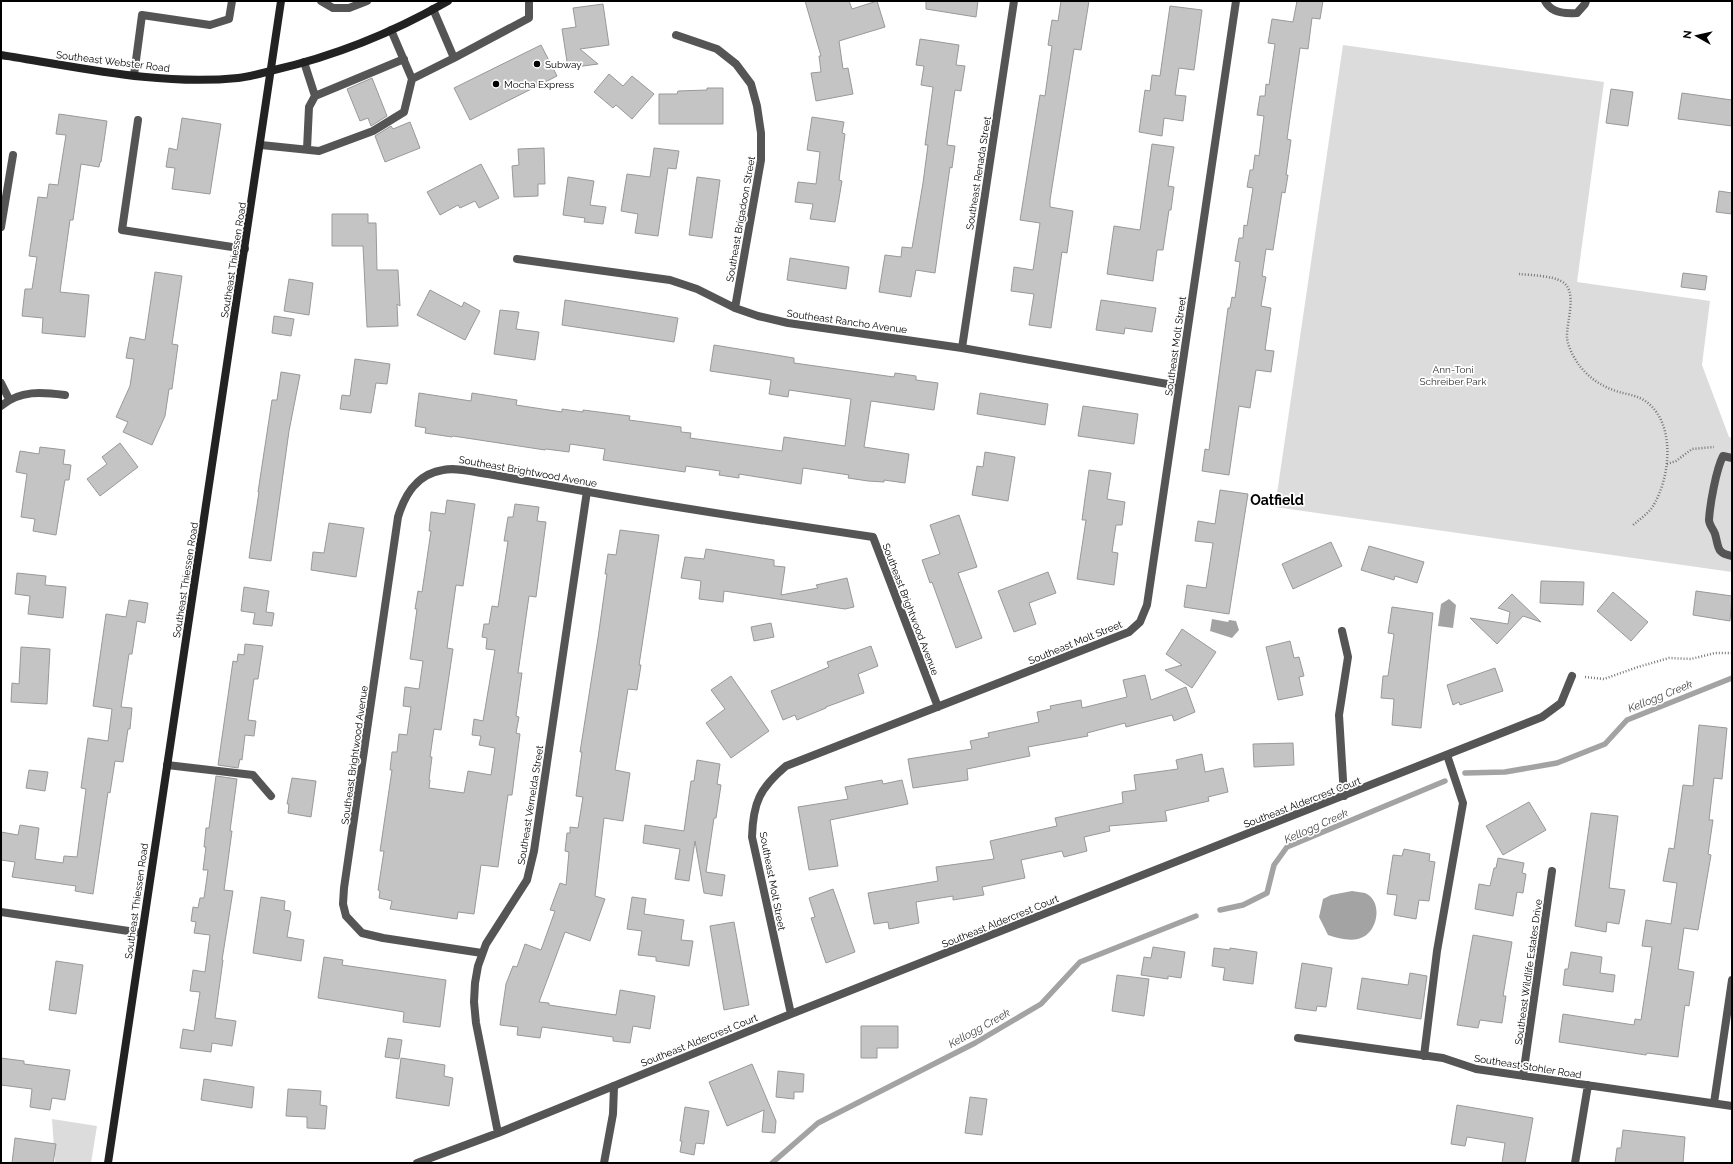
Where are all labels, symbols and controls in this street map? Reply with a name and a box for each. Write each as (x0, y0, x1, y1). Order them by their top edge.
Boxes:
north arrow (1677, 16, 1717, 56)
text: N (1681, 30, 1695, 40)
street label: Southeast Webster Road (55, 49, 170, 74)
marker: Subway (532, 59, 542, 69)
place label: Subway (545, 59, 582, 70)
marker: Mocha Express (491, 79, 501, 89)
place label: Mocha Express (504, 79, 574, 90)
street label: Southeast Renada Street (964, 115, 993, 231)
street label: Southeast Brigadoon Street (724, 155, 757, 283)
street label: Southeast Thiessen Road (219, 202, 248, 319)
street label: Southeast Molt Street (1163, 295, 1188, 396)
street label: Southeast Rancho Avenue (786, 308, 908, 335)
park label: Ann-Toni Schreiber Park (1419, 364, 1487, 387)
street label: Southeast Brightwood Avenue (458, 454, 598, 489)
district label: Oatfield (1250, 492, 1304, 508)
street label: Southeast Thiessen Road (171, 522, 200, 639)
street label: Southeast Brightwood Avenue (880, 542, 941, 677)
street label: Southeast Molt Street (1027, 618, 1124, 666)
water label: Kellogg Creek (1626, 678, 1695, 715)
street label: Southeast Brightwood Avenue (339, 685, 370, 825)
street label: Southeast Vernelda Street (516, 744, 545, 866)
street label: Southeast Aldercrest Court (1242, 775, 1363, 830)
water label: Kellogg Creek (1282, 807, 1350, 846)
street label: Southeast Molt Street (758, 831, 788, 932)
street label: Southeast Thiessen Road (123, 842, 150, 960)
street label: Southeast Aldercrest Court (940, 893, 1061, 950)
street label: Southeast Wildlife Estates Drive (1513, 898, 1544, 1046)
water label: Kellogg Creek (946, 1006, 1012, 1051)
street label: Southeast Aldercrest Court (639, 1012, 760, 1069)
street label: Southeast Stohler Road (1473, 1053, 1582, 1080)

